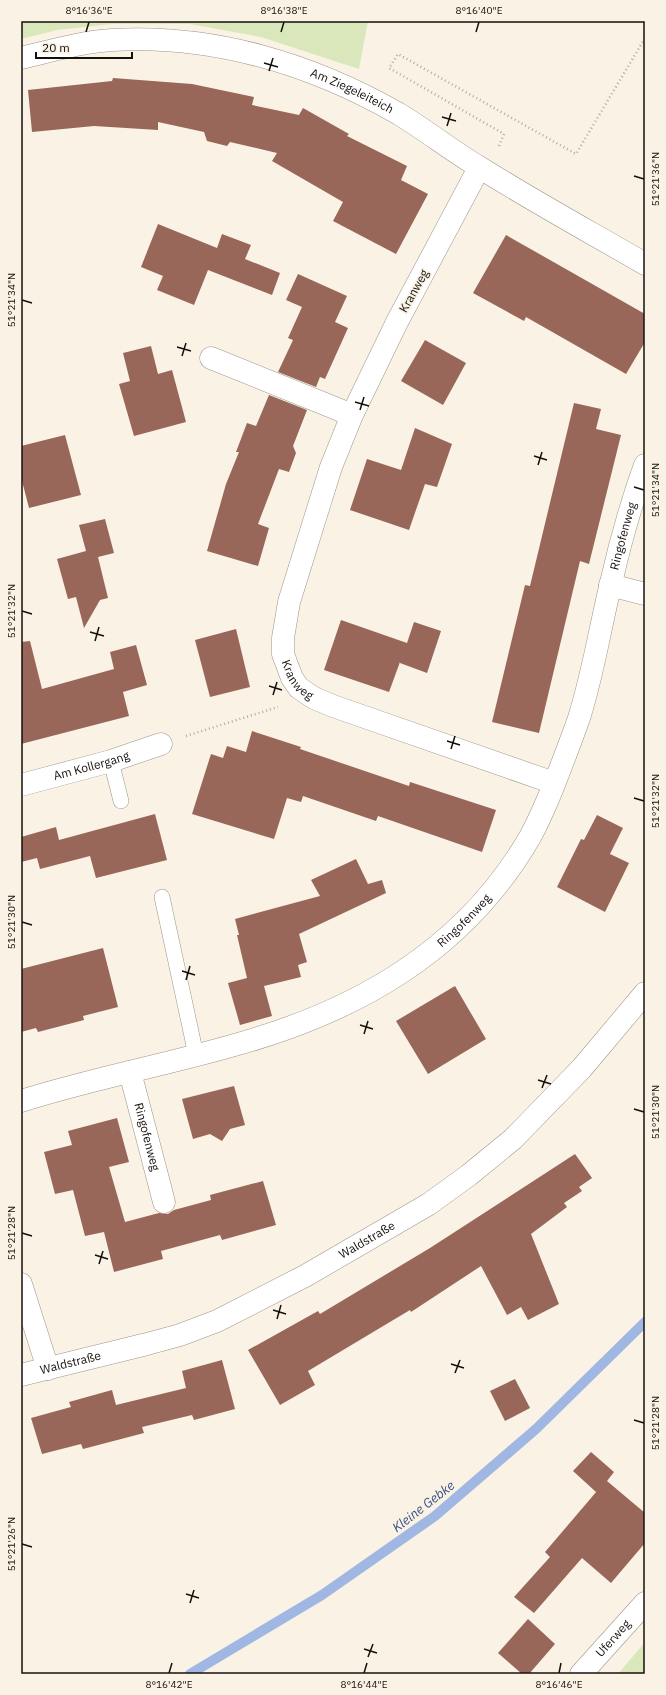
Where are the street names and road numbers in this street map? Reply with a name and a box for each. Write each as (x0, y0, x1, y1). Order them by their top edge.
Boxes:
street label: Am Ziegeleiteich (309, 65, 396, 116)
street label: Kranweg (396, 266, 432, 315)
street label: Ringofenweg (606, 499, 639, 571)
street label: Kranweg (279, 657, 317, 703)
street label: Am Kollergang (52, 747, 132, 783)
street label: Ringofenweg (434, 890, 494, 950)
street label: Ringofenweg (131, 1101, 164, 1173)
street label: Waldstraße (336, 1217, 398, 1262)
street label: Waldstraße (38, 1348, 103, 1377)
street label: Uferweg (592, 1616, 634, 1660)

